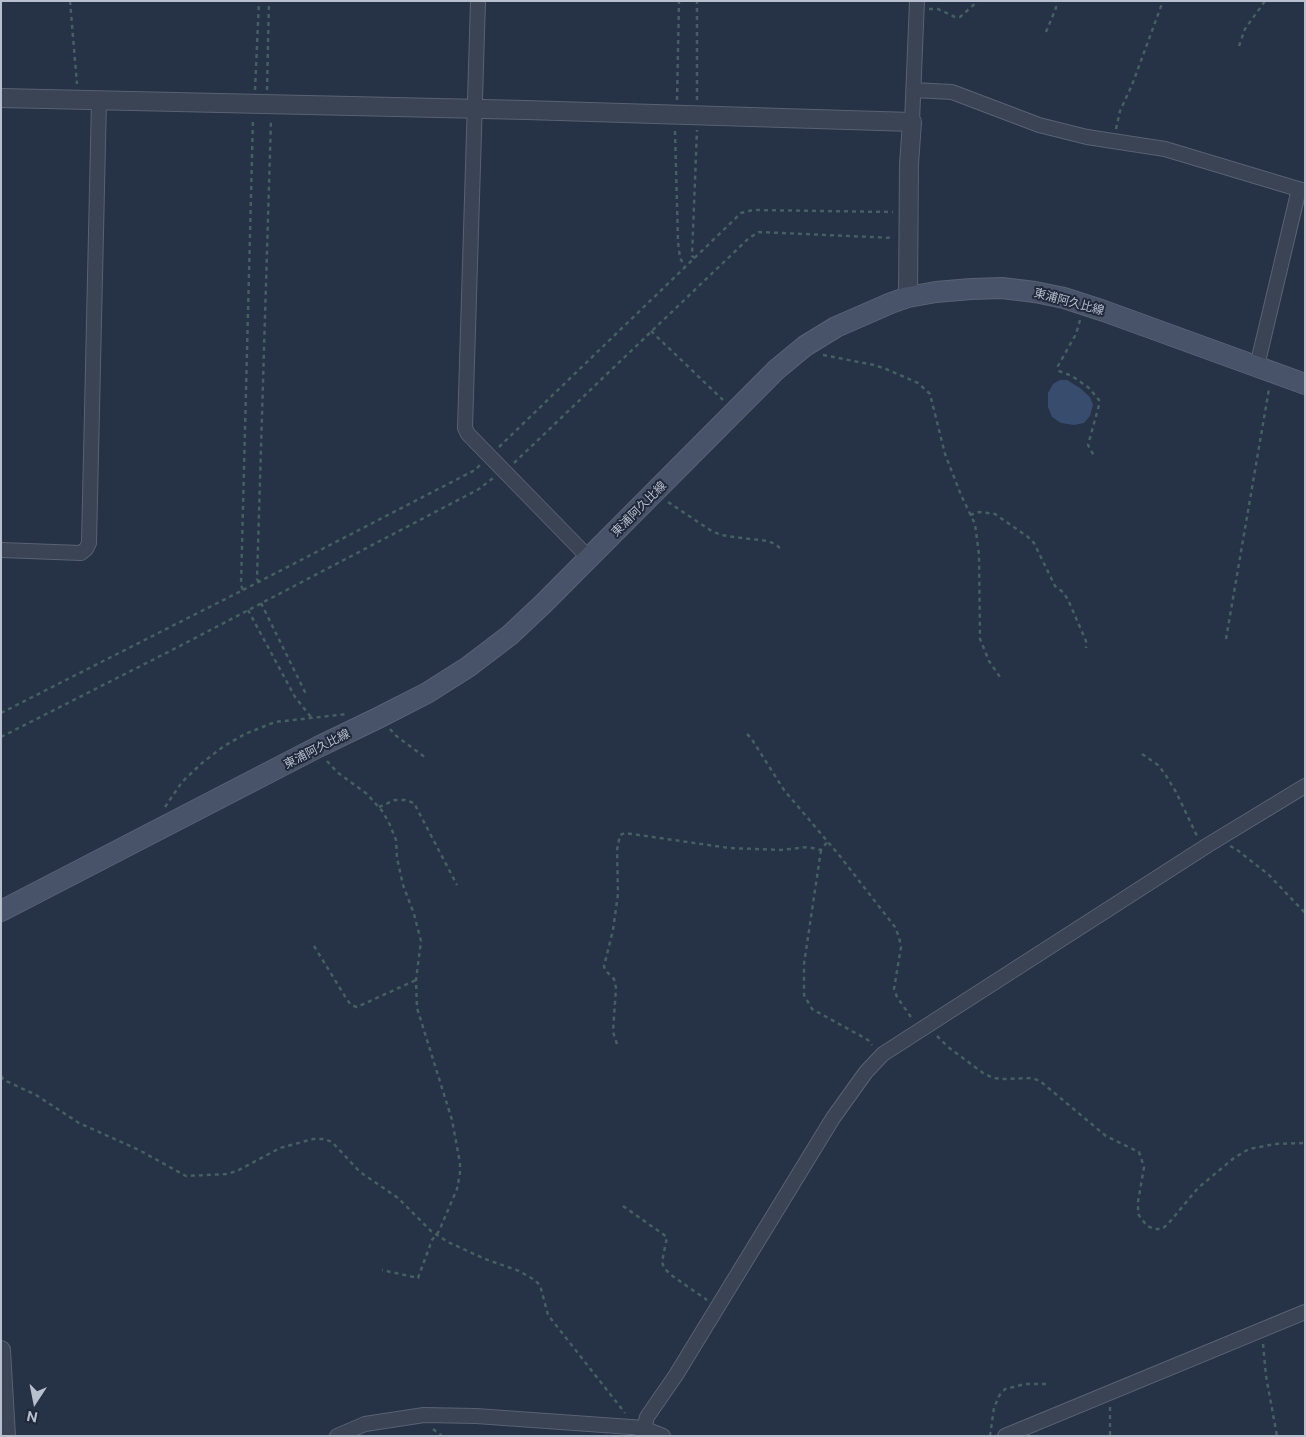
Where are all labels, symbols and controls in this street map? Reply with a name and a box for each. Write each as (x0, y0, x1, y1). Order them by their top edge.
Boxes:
street label: 東浦阿久比線 (1032, 286, 1106, 318)
street label: 東浦阿久比線 (608, 478, 670, 540)
street label: 東浦阿久比線 (282, 726, 352, 772)
north arrow (10, 1377, 60, 1427)
text: N (25, 1408, 39, 1426)

